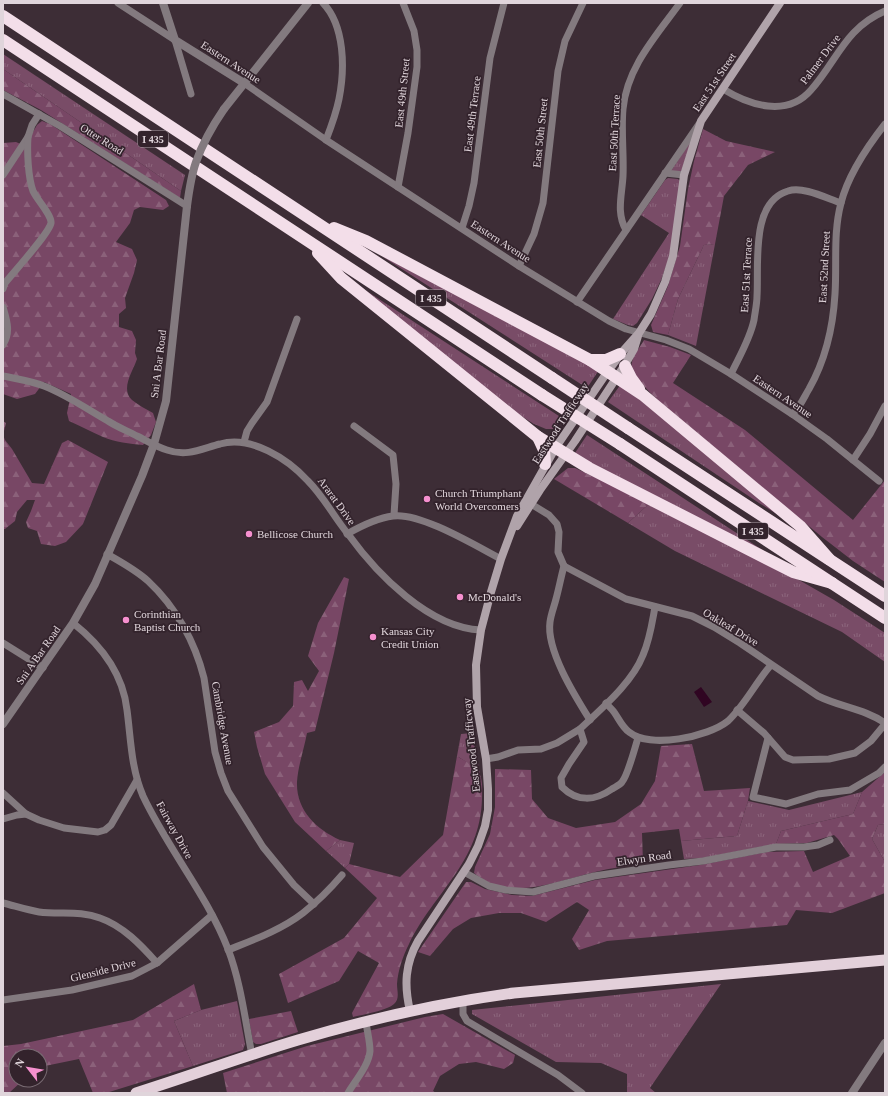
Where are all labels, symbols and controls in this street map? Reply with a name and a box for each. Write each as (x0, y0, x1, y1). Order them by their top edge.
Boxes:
street label: Palmer Drive (797, 32, 843, 86)
street label: Eastern Avenue (199, 38, 263, 86)
street label: East 51st Street (690, 50, 738, 114)
street label: East 49th Street (392, 58, 412, 128)
street label: East 49th Terrace (461, 75, 483, 153)
street label: East 50th Terrace (606, 94, 622, 172)
street label: East 50th Street (530, 98, 550, 168)
street label: Otter Road (78, 121, 126, 157)
road number: I 435 (138, 131, 168, 147)
street label: Eastern Avenue (469, 217, 533, 265)
street label: East 52nd Street (816, 231, 832, 303)
street label: East 51st Terrace (738, 237, 754, 313)
road number: I 435 (416, 290, 446, 306)
street label: Sni A Bar Road (148, 329, 168, 399)
street label: Eastern Avenue (751, 372, 815, 420)
street label: Eastwood Trafficway (529, 380, 591, 466)
street label: Ararat Drive (316, 475, 358, 527)
place label: Church Triumphant World Overcomers (435, 487, 521, 512)
marker: Church Triumphant World Overcomers (422, 494, 432, 504)
road number: I 435 (738, 523, 768, 539)
place label: Bellicose Church (257, 528, 334, 540)
marker: Bellicose Church (244, 529, 254, 539)
place label: McDonald's (468, 591, 521, 603)
marker: McDonald's (455, 592, 465, 602)
street label: Oakleaf Drive (701, 606, 761, 648)
place label: Corinthian Baptist Church (134, 608, 201, 633)
marker: Corinthian Baptist Church (121, 615, 131, 625)
street label: Sni A Bar Road (13, 623, 63, 687)
place label: Kansas City Credit Union (381, 625, 439, 650)
marker: Kansas City Credit Union (368, 632, 378, 642)
street label: Cambridge Avenue (210, 680, 236, 766)
street label: Eastwood Trafficway (460, 697, 482, 792)
street label: Fairway Drive (154, 799, 196, 861)
street label: Elwyn Road (616, 848, 672, 868)
street label: Glenside Drive (69, 956, 137, 984)
north arrow (8, 1048, 48, 1088)
text: N (12, 1056, 27, 1069)

